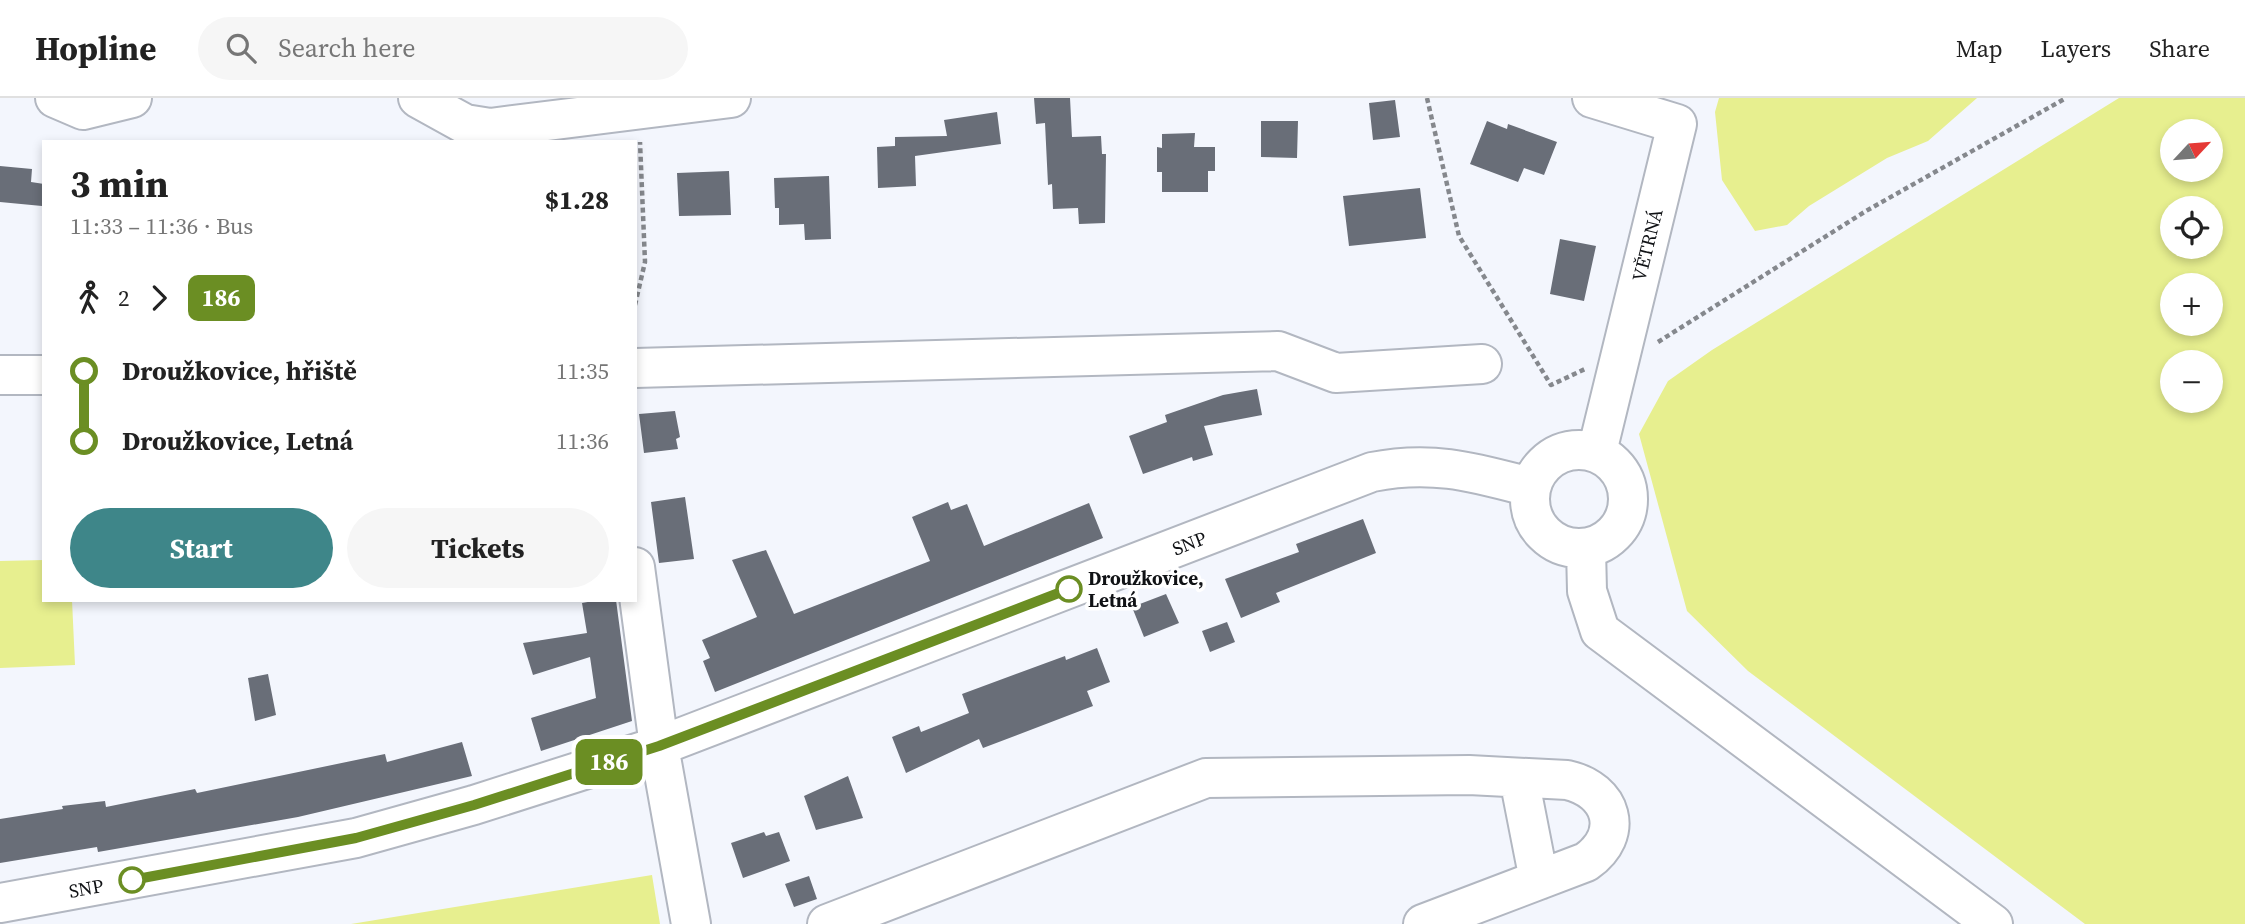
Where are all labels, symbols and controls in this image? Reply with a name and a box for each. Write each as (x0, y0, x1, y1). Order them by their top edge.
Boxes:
search box (198, 17, 688, 80)
text: Hopline (35, 26, 156, 71)
icon: search (222, 29, 260, 67)
text: Search here (278, 30, 415, 66)
text: Map (1956, 32, 2003, 65)
text: Layers (2041, 32, 2111, 65)
text: Share (2149, 32, 2210, 65)
north arrow (2160, 119, 2222, 182)
map controls (2160, 119, 2223, 413)
text: 3 min (70, 158, 169, 210)
text: $1.28 (545, 182, 609, 218)
button: locate (2160, 196, 2223, 259)
street label: VĚTRNÁ (1625, 206, 1669, 284)
text: 11:33 – 11:36 · Bus (70, 210, 253, 242)
button: + (2160, 273, 2223, 336)
icon: walk (70, 279, 108, 317)
icon: forward (140, 279, 178, 317)
text: 186 (202, 281, 241, 314)
text: 2 (118, 282, 130, 314)
button: − (2160, 350, 2223, 413)
text: Droužkovice, hřiště (122, 353, 357, 389)
text: 11:35 (556, 355, 609, 387)
text: Droužkovice, Letná (122, 423, 353, 459)
text: 11:36 (556, 425, 609, 457)
button: Start (70, 508, 333, 588)
button: Tickets (347, 508, 609, 588)
street label: SNP (1168, 525, 1210, 561)
place label: Droužkovice, Letná (1088, 565, 1204, 613)
marker: Droužkovice, Letná (1056, 576, 1082, 602)
line badge: 186 (569, 739, 649, 785)
text: 186 (589, 745, 629, 778)
unlabelled marker (119, 867, 145, 893)
street label: SNP (67, 872, 105, 904)

